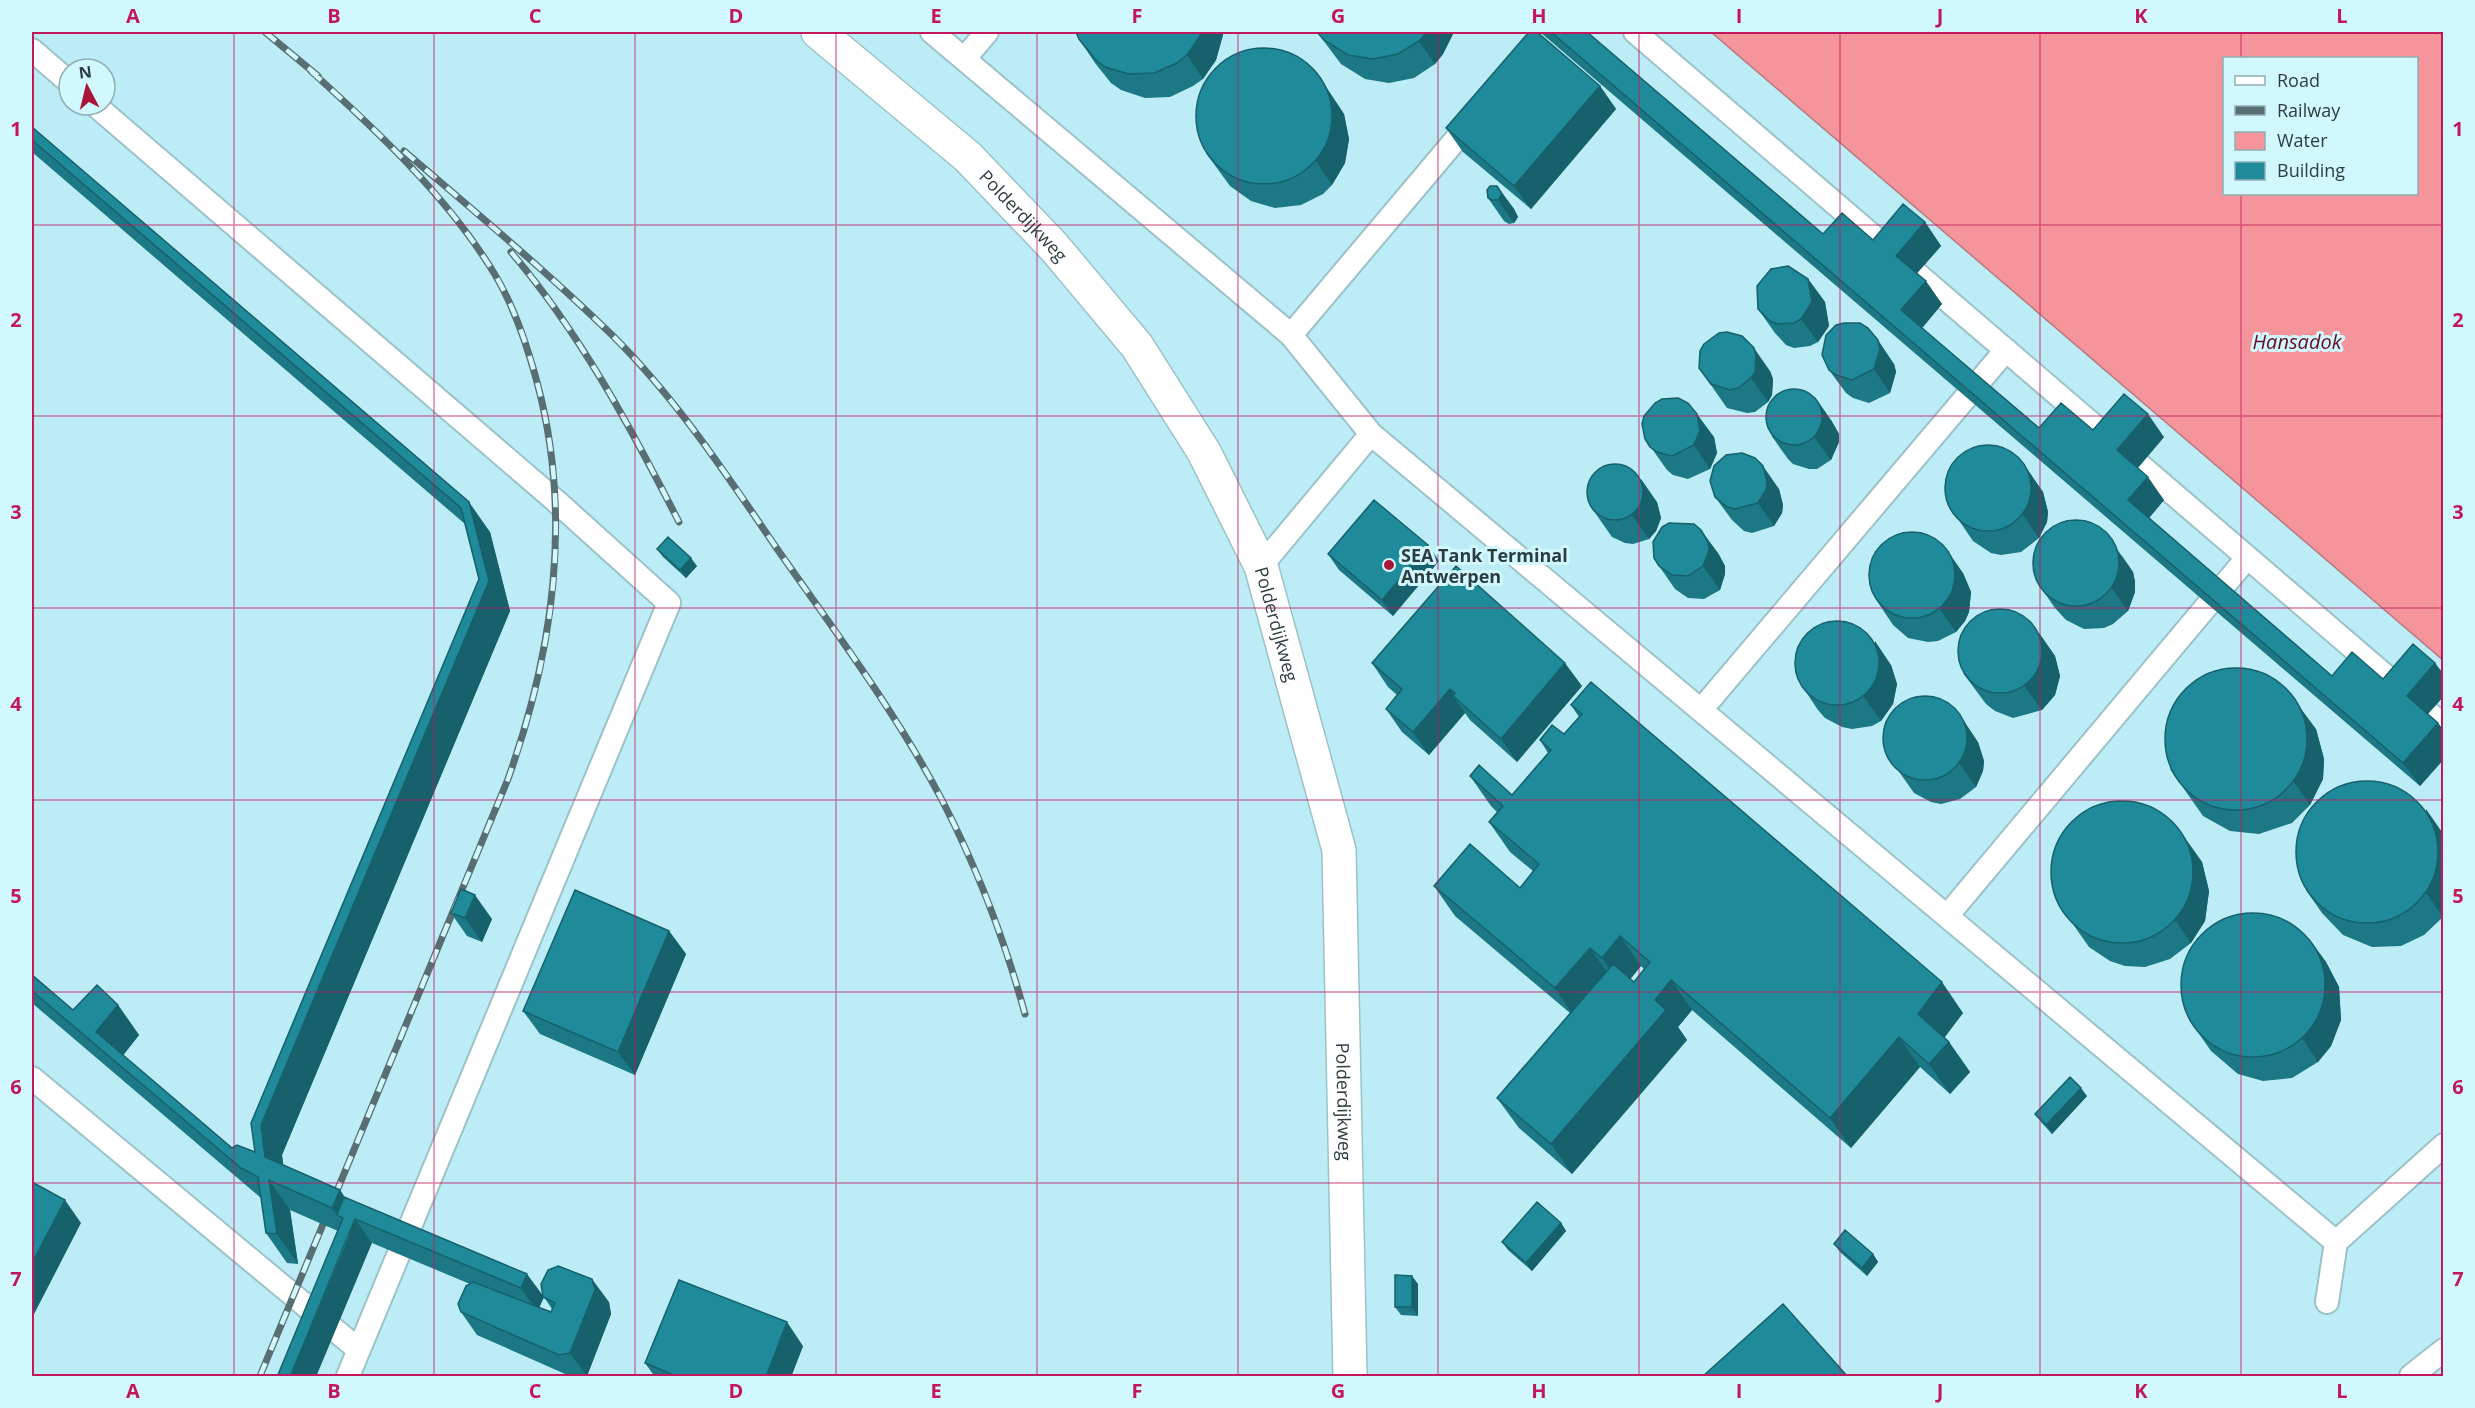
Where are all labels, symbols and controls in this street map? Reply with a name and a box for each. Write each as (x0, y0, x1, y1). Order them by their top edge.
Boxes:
text: A (126, 2, 140, 29)
text: B (327, 2, 341, 29)
text: C (529, 2, 542, 29)
text: D (729, 2, 743, 29)
text: E (930, 2, 942, 29)
text: F (1132, 2, 1142, 29)
text: G (1331, 2, 1345, 29)
text: H (1531, 2, 1547, 29)
text: I (1736, 2, 1742, 29)
text: J (1935, 2, 1943, 29)
text: K (2134, 2, 2148, 29)
text: L (2336, 2, 2348, 29)
north arrow (57, 57, 117, 117)
legend (2223, 57, 2418, 195)
text: N (77, 60, 93, 84)
text: Road (2277, 68, 2320, 92)
text: Railway (2277, 98, 2341, 122)
text: 1 (10, 115, 22, 142)
text: 1 (2452, 115, 2464, 142)
text: Water (2277, 128, 2328, 152)
text: Building (2277, 158, 2345, 182)
street label: Polderdijkweg (974, 164, 1073, 267)
text: 2 (10, 306, 22, 333)
text: 2 (2452, 306, 2464, 333)
water label: Hansadok (2253, 328, 2343, 355)
text: 3 (10, 498, 22, 525)
text: 3 (2452, 498, 2464, 525)
place label: SEA Tank Terminal Antwerpen (1401, 543, 1568, 588)
marker: SEA Tank Terminal Antwerpen (1382, 558, 1396, 572)
street label: Polderdijkweg (1250, 564, 1304, 684)
text: 4 (10, 690, 22, 717)
text: 4 (2452, 690, 2464, 717)
text: 5 (10, 882, 22, 909)
text: 5 (2452, 882, 2464, 909)
street label: Polderdijkweg (1331, 1042, 1357, 1161)
text: 6 (10, 1073, 22, 1100)
text: 6 (2452, 1073, 2464, 1100)
text: 7 (10, 1265, 22, 1292)
text: 7 (2452, 1265, 2464, 1292)
text: A (126, 1377, 140, 1404)
text: B (327, 1377, 341, 1404)
text: C (529, 1377, 542, 1404)
text: D (729, 1377, 743, 1404)
text: E (930, 1377, 942, 1404)
text: F (1132, 1377, 1142, 1404)
text: G (1331, 1377, 1345, 1404)
text: H (1531, 1377, 1547, 1404)
text: I (1736, 1377, 1742, 1404)
text: J (1935, 1377, 1943, 1404)
text: K (2134, 1377, 2148, 1404)
text: L (2336, 1377, 2348, 1404)

